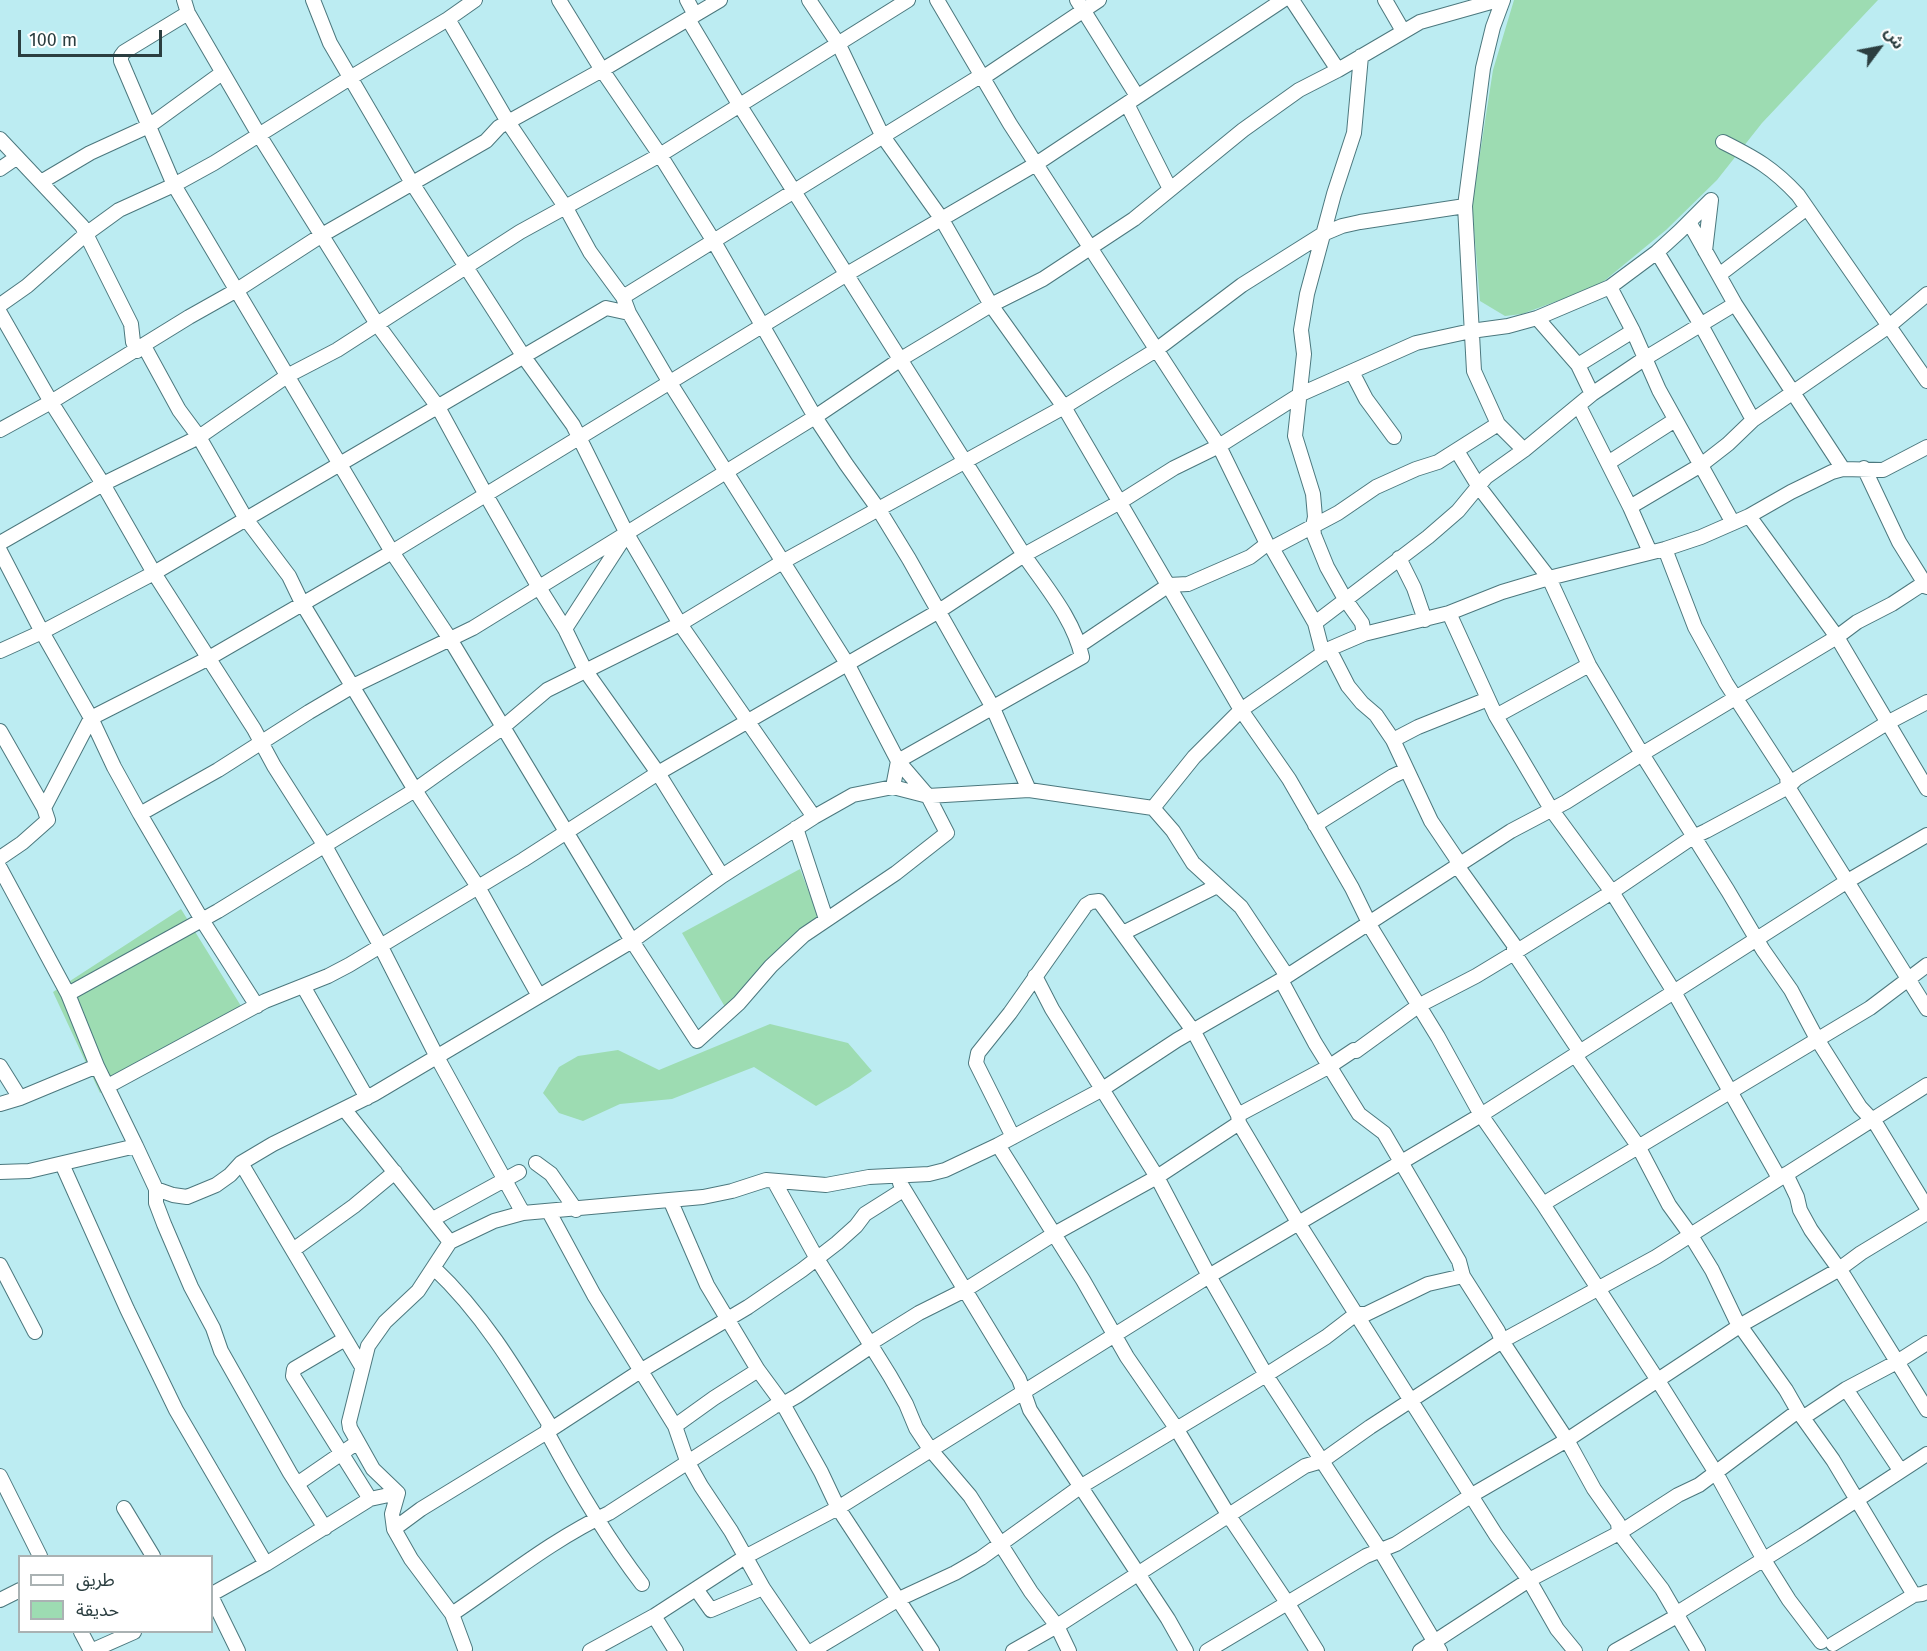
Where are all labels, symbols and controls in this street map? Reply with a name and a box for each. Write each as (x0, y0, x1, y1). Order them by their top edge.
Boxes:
scale bar (21, 18, 165, 56)
north arrow (1849, 18, 1909, 78)
text: ش (1881, 24, 1909, 53)
text: 100 m (29, 29, 77, 51)
legend (18, 1555, 213, 1633)
text: طريق (76, 1569, 115, 1591)
text: حديقة (76, 1599, 119, 1621)

